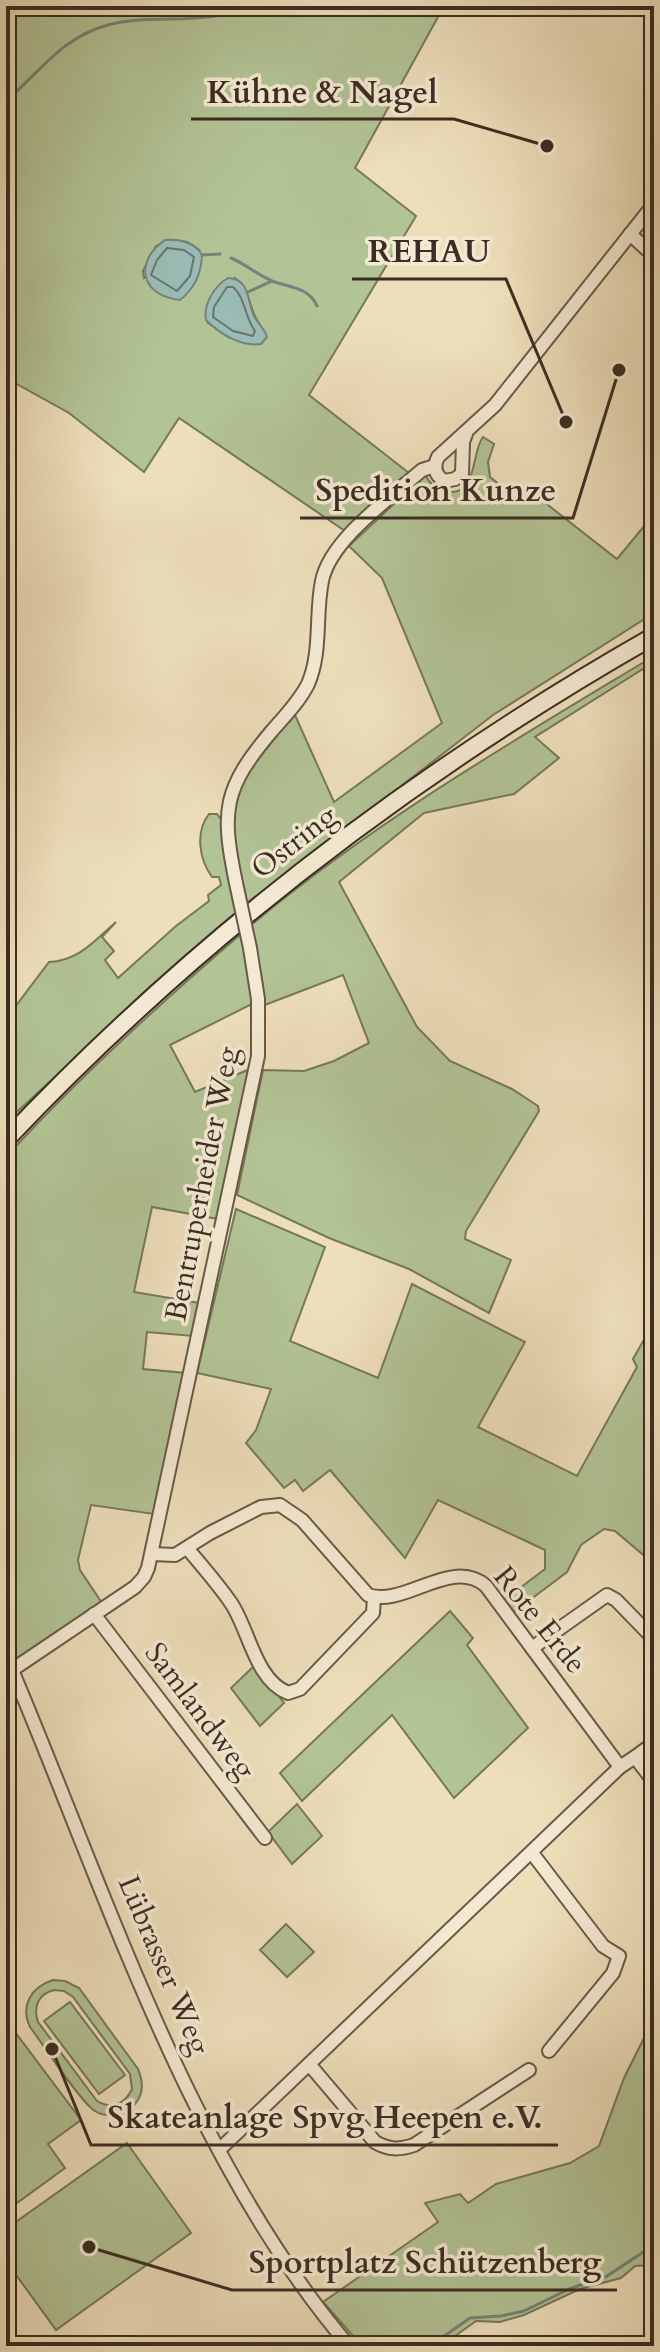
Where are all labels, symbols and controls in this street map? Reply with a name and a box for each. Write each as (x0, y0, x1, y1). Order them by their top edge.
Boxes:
callout: Kühne & Nagel (191, 63, 454, 119)
text: Kühne & Nagel (206, 71, 438, 115)
callout: REHAU (352, 223, 506, 279)
text: REHAU (368, 230, 490, 274)
callout: Spedition Kunze (300, 462, 573, 518)
text: Spedition Kunze (316, 469, 556, 513)
street label: Ostring (242, 795, 346, 889)
street label: Bentruperheider Weg (155, 1043, 249, 1325)
street label: Rote Erde (484, 1558, 596, 1682)
street label: Samlandweg (135, 1634, 265, 1788)
street label: Lübrasser Weg (108, 1869, 220, 2061)
callout: Skateanlage Spvg Heepen e.V. (91, 2089, 558, 2145)
text: Skateanlage Spvg Heepen e.V. (108, 2096, 542, 2140)
callout: Sportplatz Schützenberg (232, 2234, 617, 2290)
text: Sportplatz Schützenberg (249, 2241, 601, 2285)

